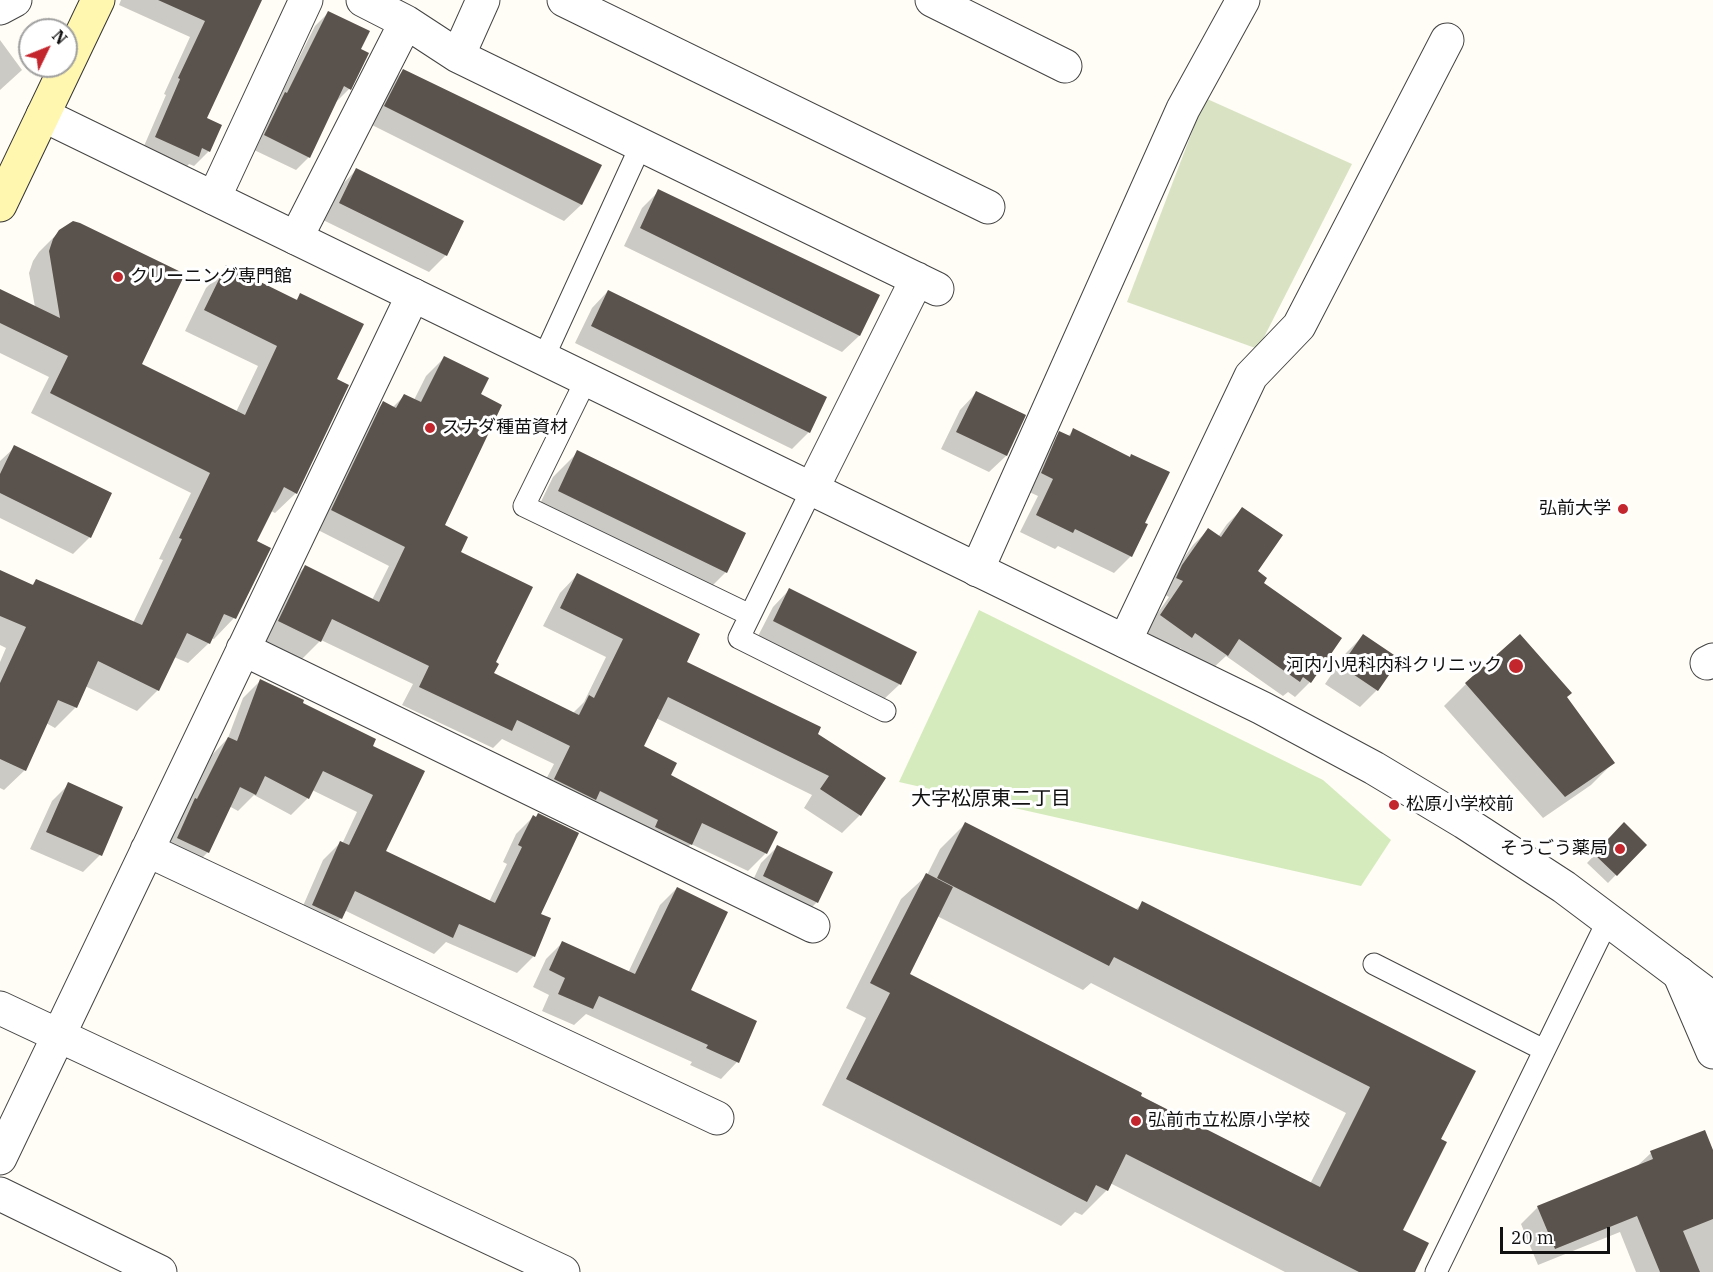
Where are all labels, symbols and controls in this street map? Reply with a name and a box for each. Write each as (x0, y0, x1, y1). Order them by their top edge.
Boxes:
north arrow (18, 18, 78, 78)
text: N (48, 26, 71, 49)
place label: クリーニング専門館 (130, 266, 292, 288)
marker: クリーニング専門館 (111, 270, 125, 284)
place label: スナダ種苗資材 (442, 417, 568, 439)
marker: スナダ種苗資材 (423, 421, 437, 435)
place label: 弘前大学 (1539, 498, 1611, 520)
marker: 弘前大学 (1616, 502, 1630, 516)
place label: 河内小児科内科クリニック (1286, 655, 1502, 677)
marker: 河内小児科内科クリニック (1507, 657, 1525, 675)
district label: 大字松原東二丁目 (911, 787, 1071, 811)
place label: 松原小学校前 (1406, 794, 1514, 816)
marker: 松原小学校前 (1387, 798, 1401, 812)
place label: そうごう薬局 (1500, 838, 1608, 860)
marker: そうごう薬局 (1613, 842, 1627, 856)
place label: 弘前市立松原小学校 (1148, 1110, 1310, 1132)
marker: 弘前市立松原小学校 (1129, 1114, 1143, 1128)
scale bar (1503, 1215, 1612, 1253)
text: 20 m (1511, 1226, 1554, 1249)

